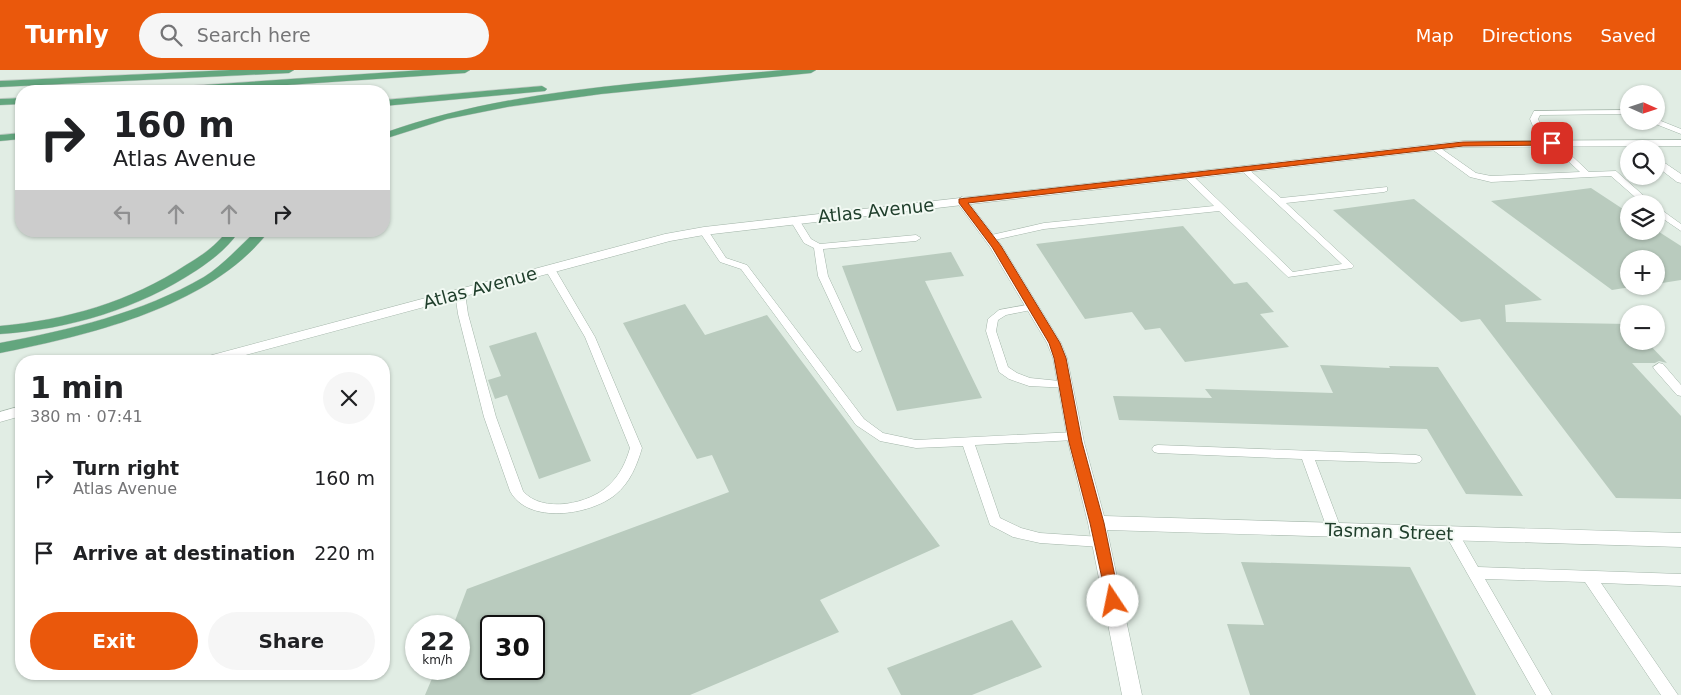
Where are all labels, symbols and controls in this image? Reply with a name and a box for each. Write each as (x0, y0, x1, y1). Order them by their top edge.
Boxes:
search box (139, 13, 489, 58)
text: Turnly (25, 21, 109, 49)
icon: search (157, 21, 185, 49)
text: Search here (197, 24, 311, 46)
text: Map (1416, 25, 1454, 46)
text: Directions (1482, 25, 1572, 46)
text: Saved (1600, 25, 1656, 46)
north arrow (1620, 85, 1665, 130)
map controls (1620, 85, 1665, 350)
icon: right (30, 105, 95, 170)
text: 160 m (113, 105, 235, 145)
pin (1531, 122, 1573, 164)
icon: arrive (1538, 129, 1566, 157)
button: search (1620, 140, 1665, 185)
text: Atlas Avenue (113, 146, 256, 171)
street label: Atlas Avenue (817, 194, 935, 227)
button: layers (1620, 195, 1665, 240)
icon: left (109, 200, 137, 228)
icon: ahead (162, 200, 190, 228)
icon: ahead (215, 200, 243, 228)
icon: right (268, 200, 296, 228)
button: + (1620, 250, 1665, 295)
street label: Atlas Avenue (421, 262, 539, 313)
button: − (1620, 305, 1665, 350)
text: 1 min (30, 370, 124, 405)
button: close (323, 372, 375, 424)
text: 380 m · 07:41 (30, 407, 143, 426)
text: Turn right (73, 457, 179, 479)
icon: right (30, 464, 58, 492)
text: 160 m (314, 467, 375, 489)
text: Atlas Avenue (73, 479, 177, 498)
street label: Tasman Street (1323, 519, 1454, 544)
icon: arrive (30, 539, 58, 567)
text: Arrive at destination (73, 542, 295, 564)
text: 220 m (314, 542, 375, 564)
position arrow (1086, 574, 1138, 626)
button: Exit (30, 612, 198, 670)
button: Share (208, 612, 375, 670)
speed limit sign: 30 (480, 615, 545, 680)
text: 22 (420, 627, 455, 656)
text: km/h (422, 653, 453, 667)

